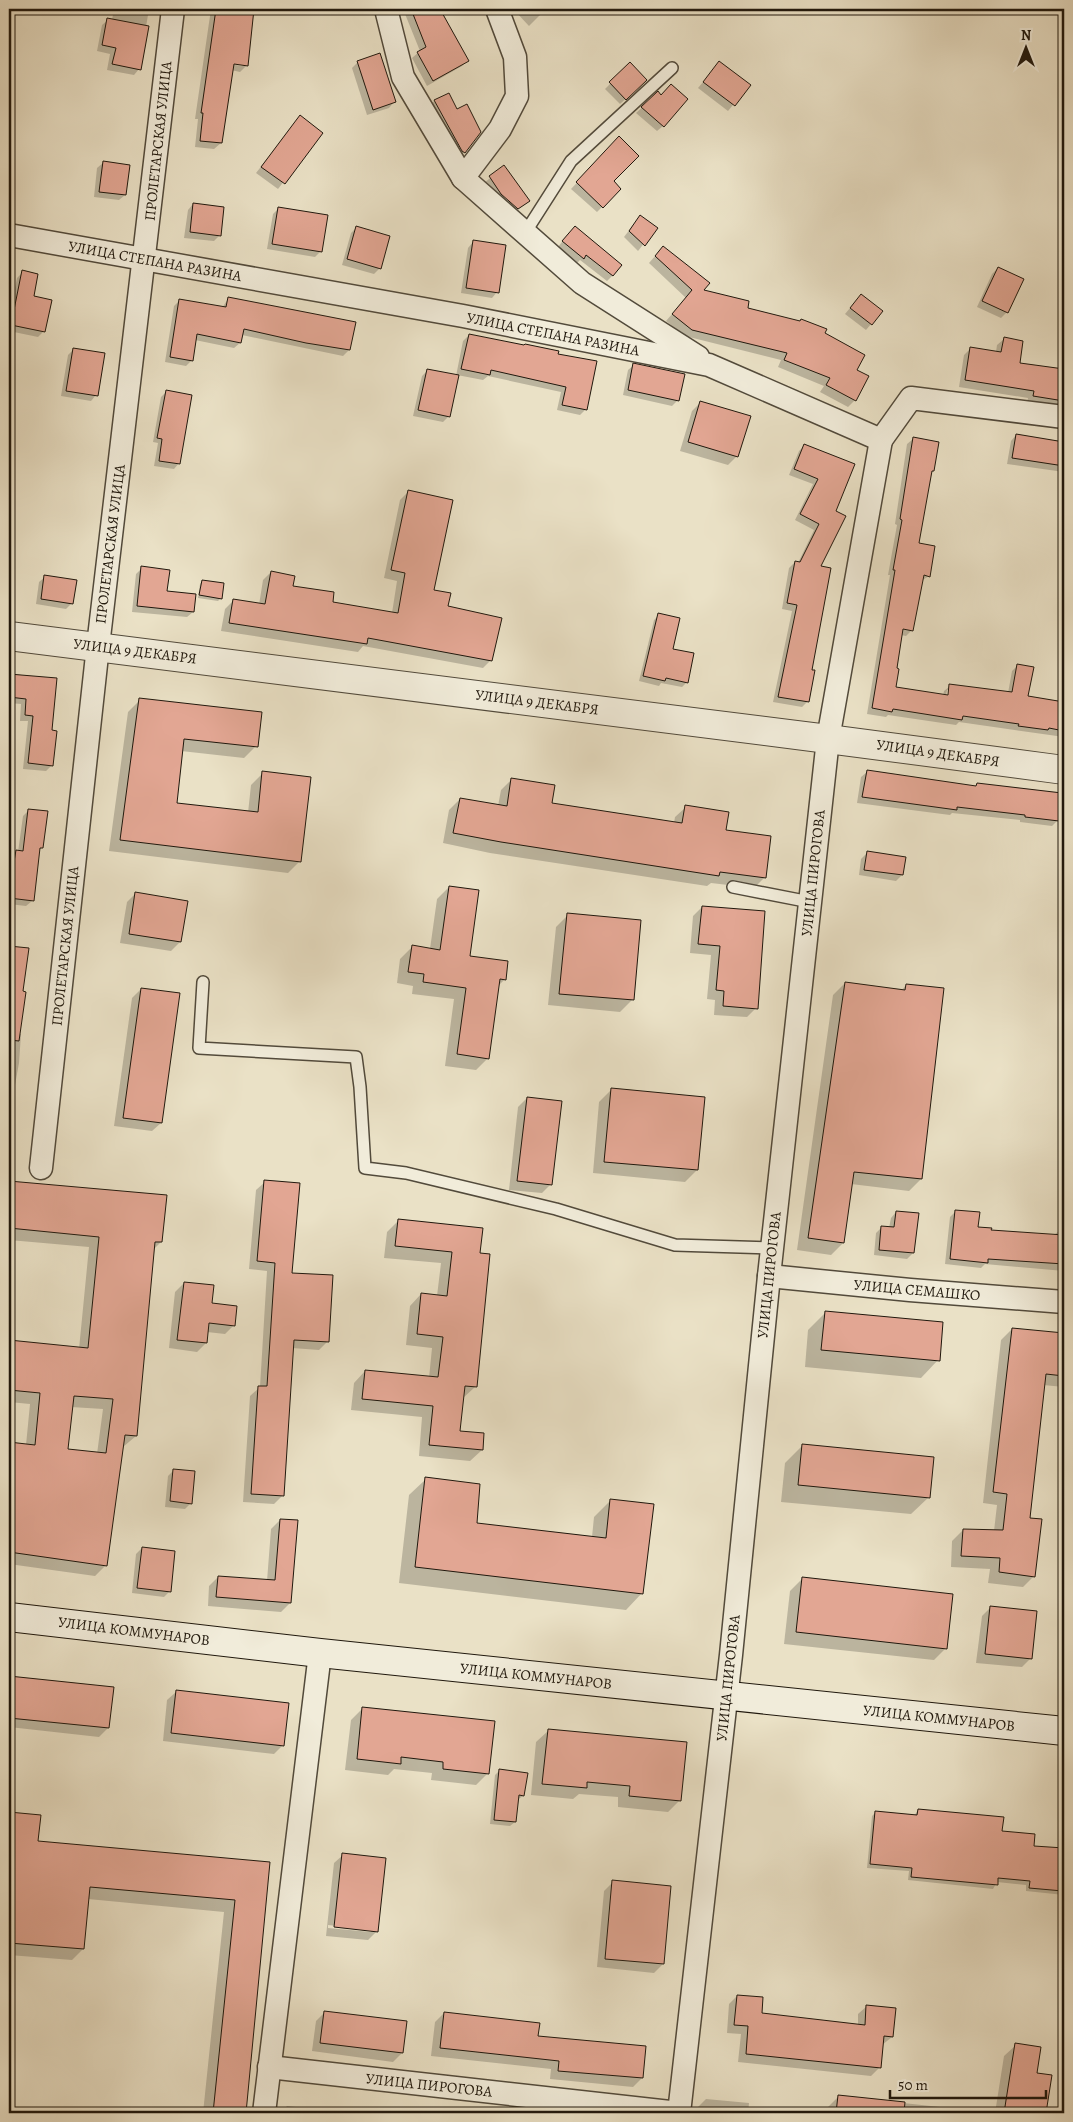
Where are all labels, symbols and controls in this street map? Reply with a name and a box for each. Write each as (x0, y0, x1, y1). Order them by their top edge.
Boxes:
north arrow (1000, 22, 1050, 72)
text: N (1021, 26, 1031, 45)
street label: ПРОЛЕТАРСКАЯ УЛИЦА (140, 60, 176, 222)
street label: УЛИЦА СТЕПАНА РАЗИНА (67, 236, 244, 286)
street label: УЛИЦА СТЕПАНА РАЗИНА (465, 307, 641, 361)
street label: ПРОЛЕТАРСКАЯ УЛИЦА (90, 463, 130, 625)
street label: УЛИЦА 9 ДЕКАБРЯ (72, 634, 198, 668)
street label: УЛИЦА 9 ДЕКАБРЯ (474, 685, 600, 719)
street label: УЛИЦА 9 ДЕКАБРЯ (875, 734, 1001, 772)
street label: УЛИЦА ПИРОГОВА (796, 808, 830, 937)
street label: ПРОЛЕТАРСКАЯ УЛИЦА (47, 865, 83, 1027)
street label: УЛИЦА ПИРОГОВА (752, 1210, 786, 1339)
street label: УЛИЦА СЕМАШКО (853, 1275, 981, 1305)
street label: УЛИЦА КОММУНАРОВ (57, 1612, 211, 1650)
street label: УЛИЦА ПИРОГОВА (711, 1613, 745, 1742)
street label: УЛИЦА КОММУНАРОВ (459, 1658, 613, 1694)
street label: УЛИЦА КОММУНАРОВ (862, 1700, 1016, 1736)
scale bar (890, 2067, 1047, 2099)
street label: УЛИЦА ПИРОГОВА (365, 2068, 494, 2102)
text: 50 m (898, 2075, 928, 2095)

